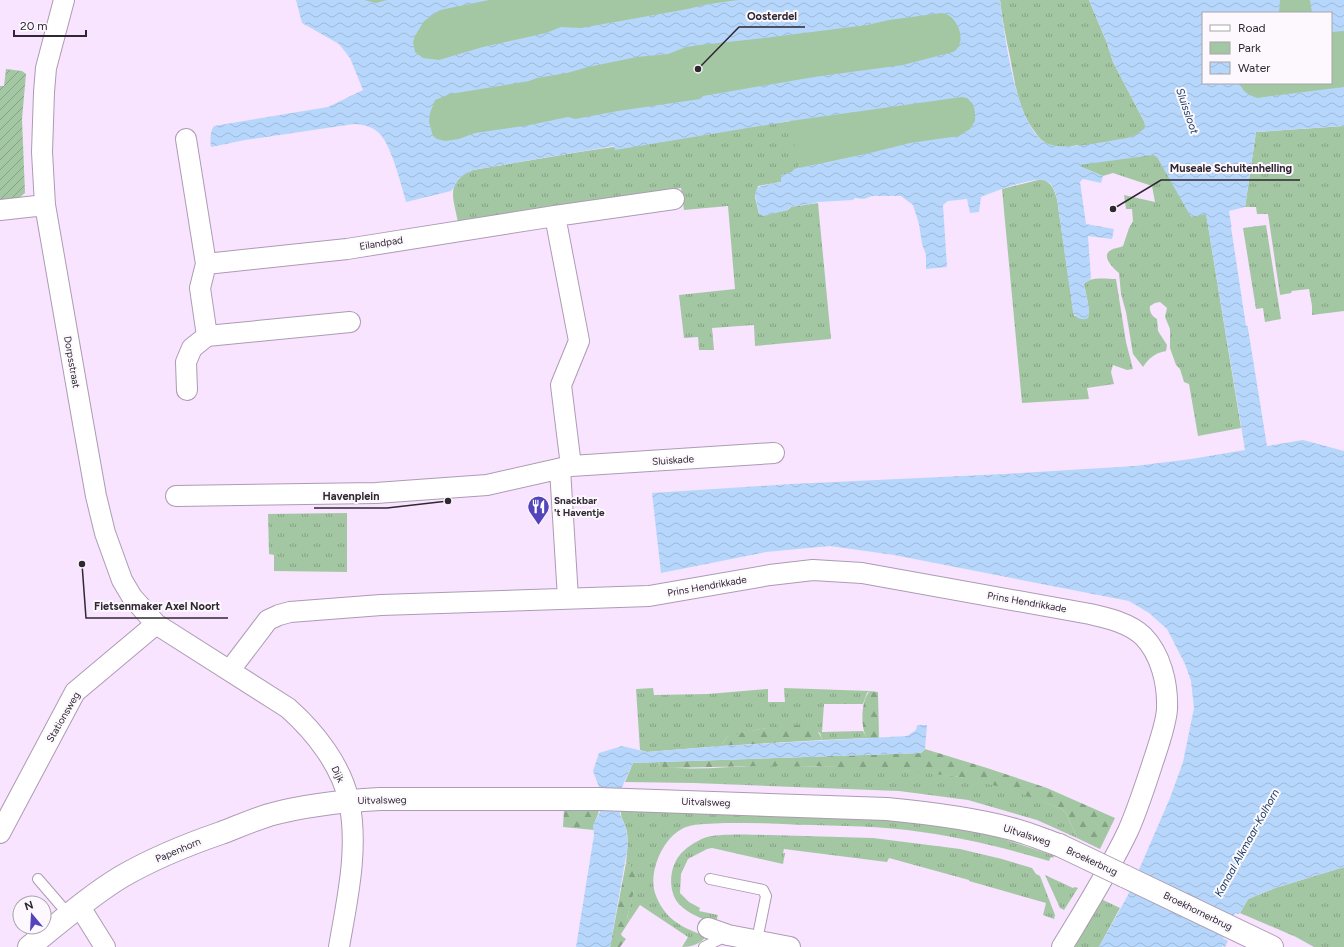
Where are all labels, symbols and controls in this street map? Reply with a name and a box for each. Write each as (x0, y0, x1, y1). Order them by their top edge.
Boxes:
callout: Oosterdel (739, 4, 805, 27)
text: Oosterdel (747, 10, 797, 23)
scale bar (14, 12, 86, 38)
legend (1202, 12, 1332, 84)
text: 20 m (20, 19, 48, 33)
text: Road (1238, 21, 1266, 35)
text: Park (1238, 41, 1261, 55)
text: Water (1238, 61, 1270, 75)
water label: Sluissloot (1173, 86, 1201, 136)
callout: Museale Schuitenhelling (1161, 157, 1300, 180)
text: Museale Schuitenhelling (1170, 162, 1292, 175)
street label: Eilandpad (358, 233, 404, 253)
street label: Dorpsstraat (61, 335, 83, 389)
street label: Sluiskade (652, 452, 695, 468)
callout: Havenplein (314, 485, 387, 508)
text: Havenplein (323, 490, 379, 503)
restaurant icon: Snackbar 't Haventje (526, 493, 552, 526)
place label: Snackbar 't Haventje (554, 494, 605, 519)
street label: Prins Hendrikkade (666, 573, 748, 599)
street label: Prins Hendrikkade (986, 589, 1068, 615)
callout: Fietsenmaker Axel Noort (86, 595, 228, 618)
text: Fietsenmaker Axel Noort (94, 600, 220, 613)
street label: Stationsweg (43, 689, 83, 745)
street label: Dijk (329, 764, 347, 784)
water label: Kanaal Alkmaar-Kolhorn (1212, 787, 1282, 899)
street label: Uitvalsweg (357, 793, 407, 807)
street label: Uitvalsweg (681, 795, 731, 809)
street label: Uitvalsweg (1002, 821, 1053, 849)
street label: Papenhorn (153, 834, 203, 865)
street label: Broekerbrug (1064, 843, 1120, 879)
street label: Broekhornerbrug (1161, 889, 1235, 933)
north arrow (12, 895, 52, 935)
text: N (23, 898, 35, 913)

